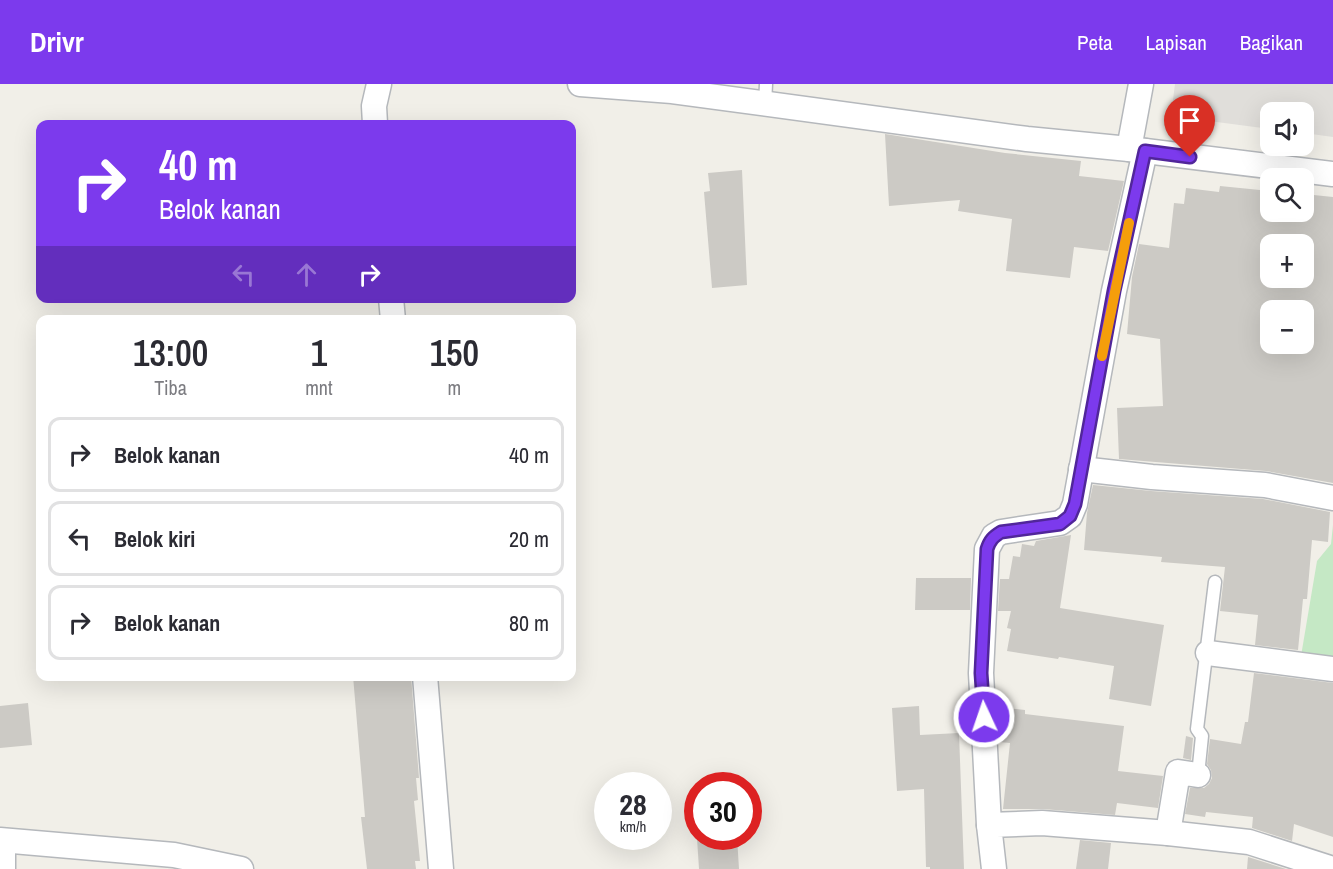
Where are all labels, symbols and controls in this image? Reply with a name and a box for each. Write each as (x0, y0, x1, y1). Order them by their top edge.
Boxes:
text: Drivr (30, 23, 84, 61)
text: Peta (1077, 28, 1113, 57)
text: Lapisan (1146, 28, 1207, 57)
text: Bagikan (1240, 28, 1303, 57)
pin (1164, 95, 1215, 157)
map controls (1260, 102, 1314, 354)
button: sound (1260, 102, 1314, 156)
icon: arrive (1173, 104, 1206, 137)
text: 40 m (159, 137, 238, 193)
icon: right (60, 144, 138, 222)
button: search (1260, 168, 1314, 222)
text: Belok kanan (159, 191, 281, 227)
button: + (1260, 234, 1314, 288)
icon: left (227, 258, 260, 291)
icon: ahead (290, 258, 323, 291)
icon: right (353, 258, 386, 291)
button: − (1260, 300, 1314, 354)
text: 13:00 (133, 329, 208, 377)
text: 1 (311, 329, 327, 377)
text: 150 (430, 329, 479, 377)
text: Tiba (154, 374, 187, 401)
text: mnt (305, 374, 333, 401)
text: m (447, 374, 461, 401)
icon: right (63, 438, 96, 471)
text: Belok kanan (114, 440, 220, 470)
text: 40 m (509, 440, 549, 470)
icon: left (63, 522, 96, 555)
text: Belok kiri (114, 524, 195, 554)
text: 20 m (509, 524, 549, 554)
icon: right (63, 606, 96, 639)
text: Belok kanan (114, 608, 220, 638)
text: 80 m (509, 608, 549, 638)
position arrow (952, 685, 1016, 749)
speed limit sign: 30 (684, 772, 762, 850)
text: 28 (619, 784, 647, 824)
text: km/h (620, 816, 646, 837)

